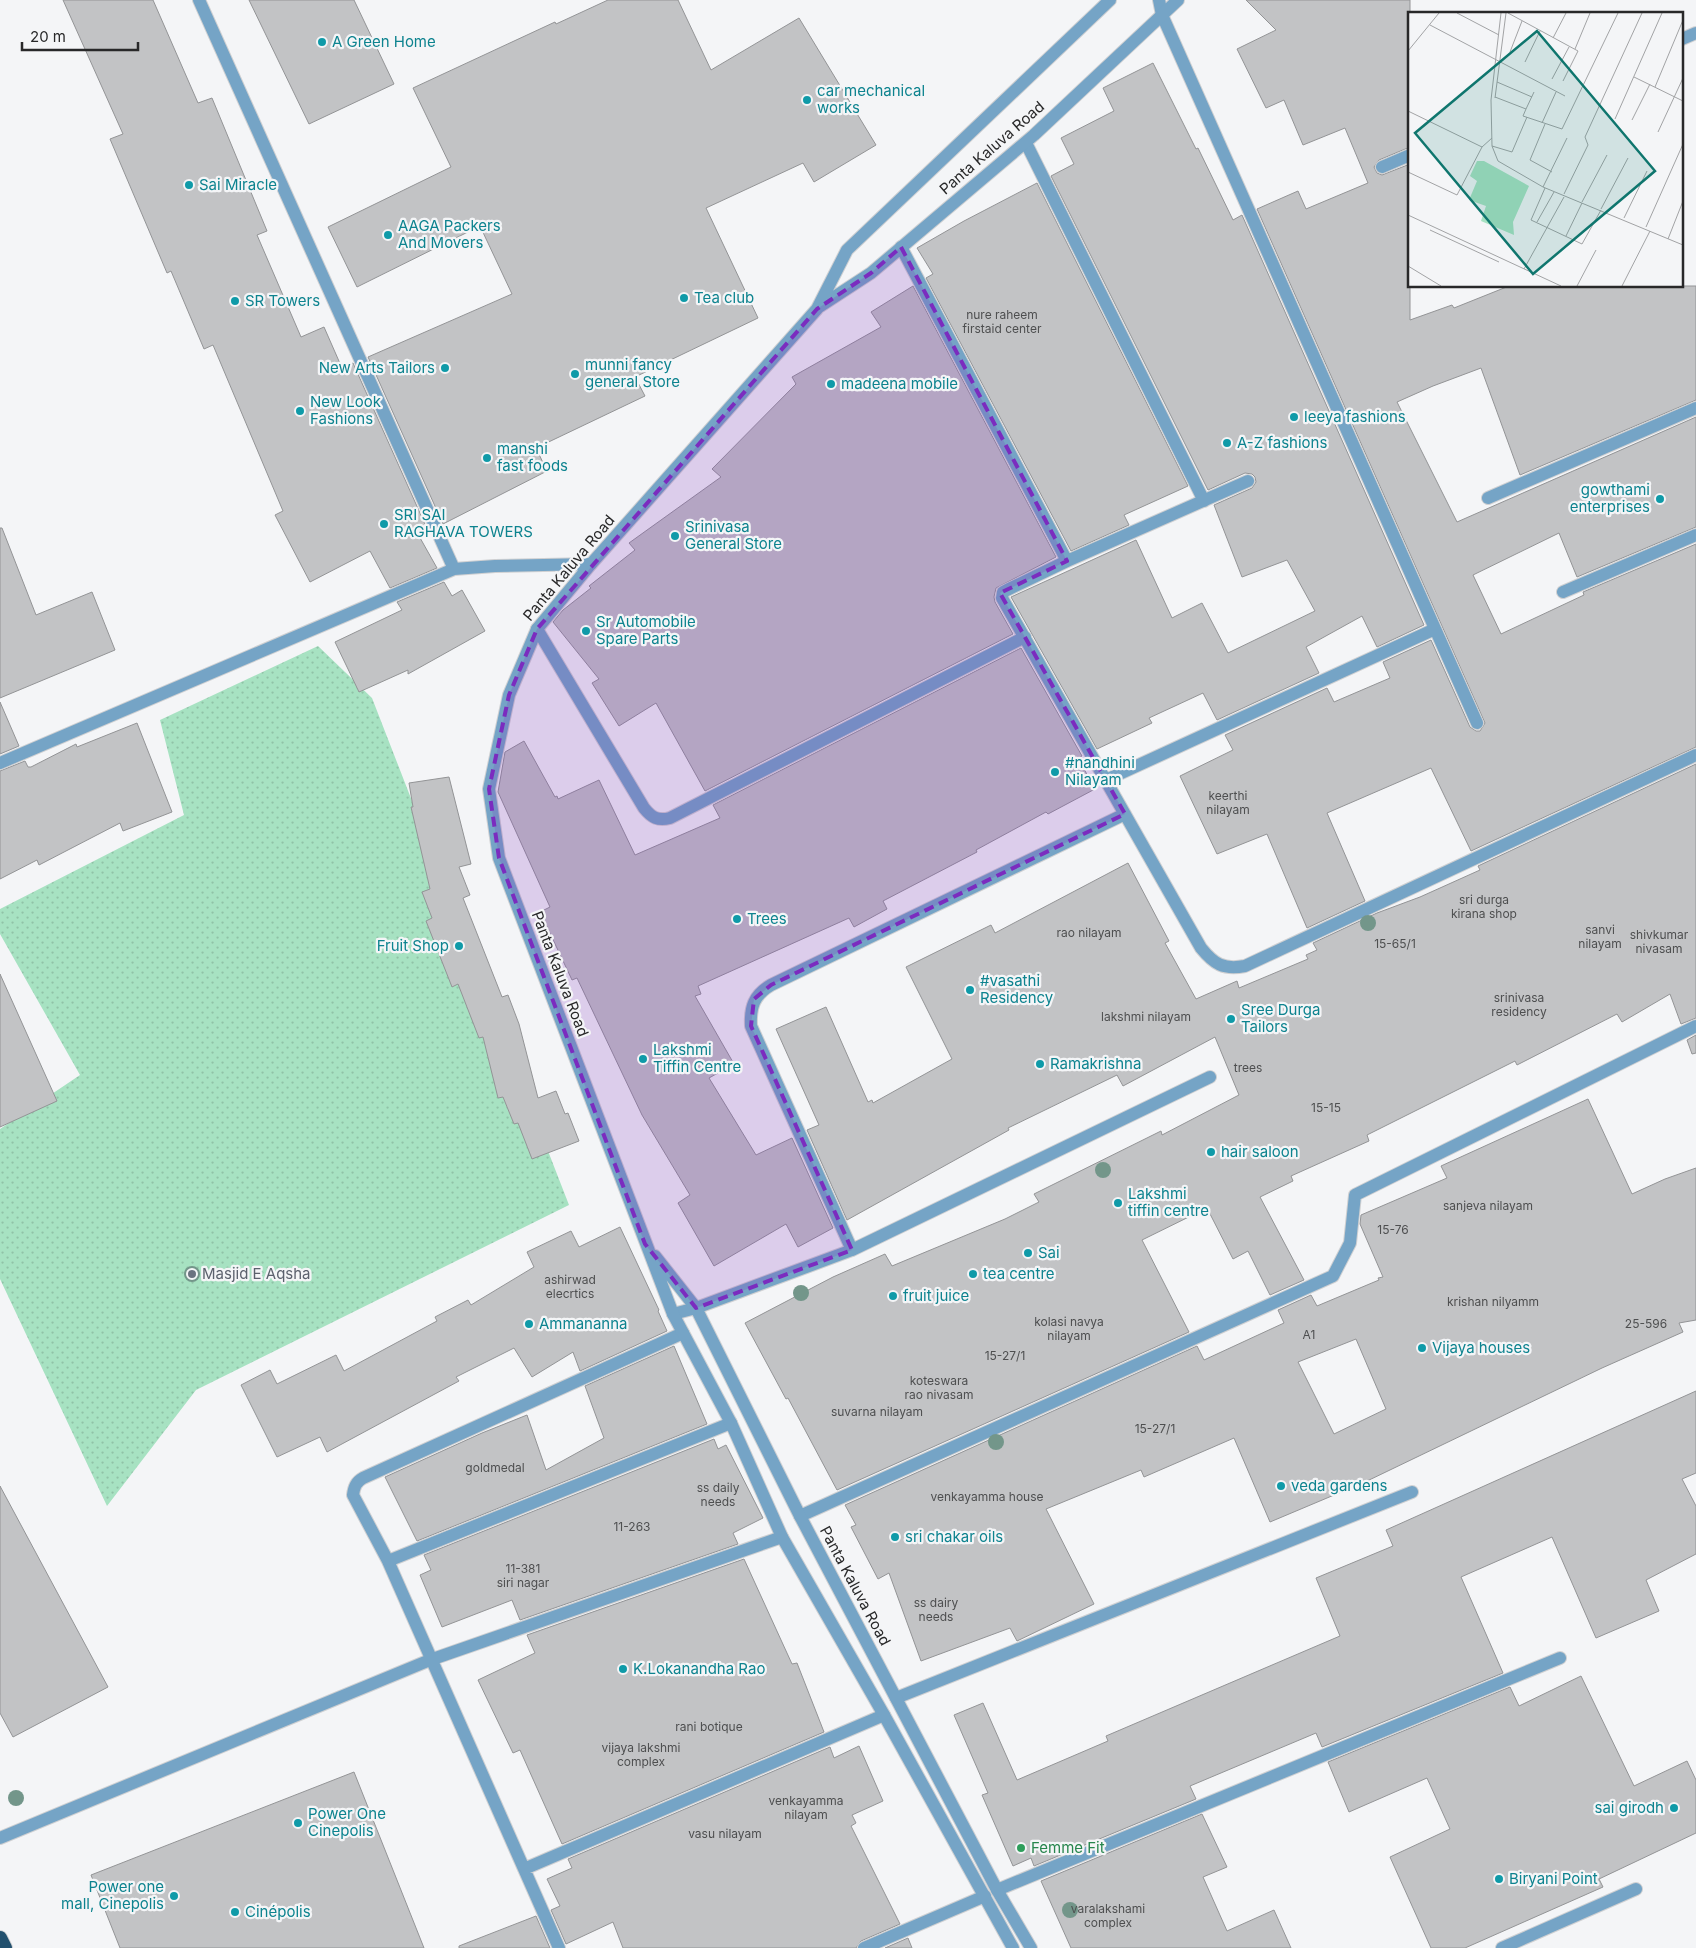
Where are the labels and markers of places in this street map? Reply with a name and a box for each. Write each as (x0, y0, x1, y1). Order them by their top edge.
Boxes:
place label: A Green Home (332, 32, 436, 51)
marker: A Green Home (316, 36, 328, 48)
place label: car mechanical works (817, 81, 925, 117)
marker: car mechanical works (801, 94, 813, 106)
place label: Sai Miracle (199, 175, 277, 194)
marker: Sai Miracle (183, 179, 195, 191)
place label: AAGA Packers And Movers (398, 216, 501, 252)
marker: AAGA Packers And Movers (382, 229, 394, 241)
place label: Tea club (694, 288, 754, 307)
place label: SR Towers (245, 291, 320, 310)
marker: Tea club (678, 292, 690, 304)
marker: SR Towers (229, 295, 241, 307)
place label: munni fancy general Store (585, 355, 680, 391)
place label: New Arts Tailors (319, 358, 435, 377)
marker: New Arts Tailors (439, 362, 451, 374)
marker: munni fancy general Store (569, 368, 581, 380)
place label: madeena mobile (841, 374, 958, 393)
marker: madeena mobile (825, 378, 837, 390)
place label: New Look Fashions (310, 392, 382, 428)
marker: New Look Fashions (294, 405, 306, 417)
place label: leeya fashions (1304, 407, 1406, 426)
marker: leeya fashions (1288, 411, 1300, 423)
place label: A-Z fashions (1237, 433, 1327, 452)
marker: A-Z fashions (1221, 437, 1233, 449)
place label: manshi fast foods (497, 439, 568, 475)
marker: manshi fast foods (481, 452, 493, 464)
place label: gowthami enterprises (1570, 480, 1650, 516)
marker: gowthami enterprises (1654, 493, 1666, 505)
place label: SRI SAI RAGHAVA TOWERS (394, 505, 533, 541)
place label: Srinivasa General Store (685, 517, 782, 553)
marker: SRI SAI RAGHAVA TOWERS (378, 518, 390, 530)
marker: Srinivasa General Store (669, 530, 681, 542)
place label: Sr Automobile Spare Parts (596, 612, 696, 648)
marker: Sr Automobile Spare Parts (580, 625, 592, 637)
place label: #nandhini Nilayam (1065, 753, 1135, 789)
marker: #nandhini Nilayam (1049, 766, 1061, 778)
place label: Trees (747, 909, 787, 928)
marker: Trees (731, 913, 743, 925)
place label: Fruit Shop (377, 936, 449, 955)
marker: Fruit Shop (453, 940, 465, 952)
place label: #vasathi Residency (980, 971, 1054, 1007)
marker: #vasathi Residency (964, 984, 976, 996)
place label: Sree Durga Tailors (1241, 1000, 1320, 1036)
marker: Sree Durga Tailors (1225, 1013, 1237, 1025)
place label: Lakshmi Tiffin Centre (653, 1040, 741, 1076)
marker: Lakshmi Tiffin Centre (637, 1053, 649, 1065)
place label: Ramakrishna (1050, 1054, 1141, 1073)
marker: Ramakrishna (1034, 1058, 1046, 1070)
place label: hair saloon (1221, 1142, 1299, 1161)
marker: hair saloon (1205, 1146, 1217, 1158)
place label: Lakshmi tiffin centre (1128, 1184, 1209, 1220)
marker: Lakshmi tiffin centre (1112, 1197, 1124, 1209)
place label: Sai (1038, 1243, 1060, 1262)
marker: Sai (1022, 1247, 1034, 1259)
place label: Masjid E Aqsha (202, 1264, 311, 1283)
place label: tea centre (983, 1264, 1055, 1283)
marker: Masjid E Aqsha (186, 1268, 198, 1280)
marker: tea centre (967, 1268, 979, 1280)
place label: fruit juice (903, 1286, 969, 1305)
marker: fruit juice (887, 1290, 899, 1302)
place label: Ammananna (539, 1314, 627, 1333)
marker: Ammananna (523, 1318, 535, 1330)
place label: Vijaya houses (1432, 1338, 1530, 1357)
marker: Vijaya houses (1416, 1342, 1428, 1354)
place label: veda gardens (1291, 1476, 1388, 1495)
marker: veda gardens (1275, 1480, 1287, 1492)
place label: sri chakar oils (905, 1527, 1003, 1546)
marker: sri chakar oils (889, 1531, 901, 1543)
place label: K.Lokanandha Rao (633, 1659, 765, 1678)
marker: K.Lokanandha Rao (617, 1663, 629, 1675)
place label: sai girodh (1595, 1798, 1664, 1817)
marker: sai girodh (1668, 1802, 1680, 1814)
place label: Power One Cinepolis (308, 1804, 386, 1840)
marker: Power One Cinepolis (292, 1817, 304, 1829)
place label: Femme Fit (1031, 1838, 1105, 1857)
marker: Femme Fit (1015, 1842, 1027, 1854)
place label: Biryani Point (1509, 1869, 1598, 1888)
marker: Biryani Point (1493, 1873, 1505, 1885)
place label: Power one mall, Cinepolis (61, 1877, 164, 1913)
marker: Power one mall, Cinepolis (168, 1890, 180, 1902)
place label: Cinépolis (245, 1902, 311, 1921)
marker: Cinépolis (229, 1906, 241, 1918)

